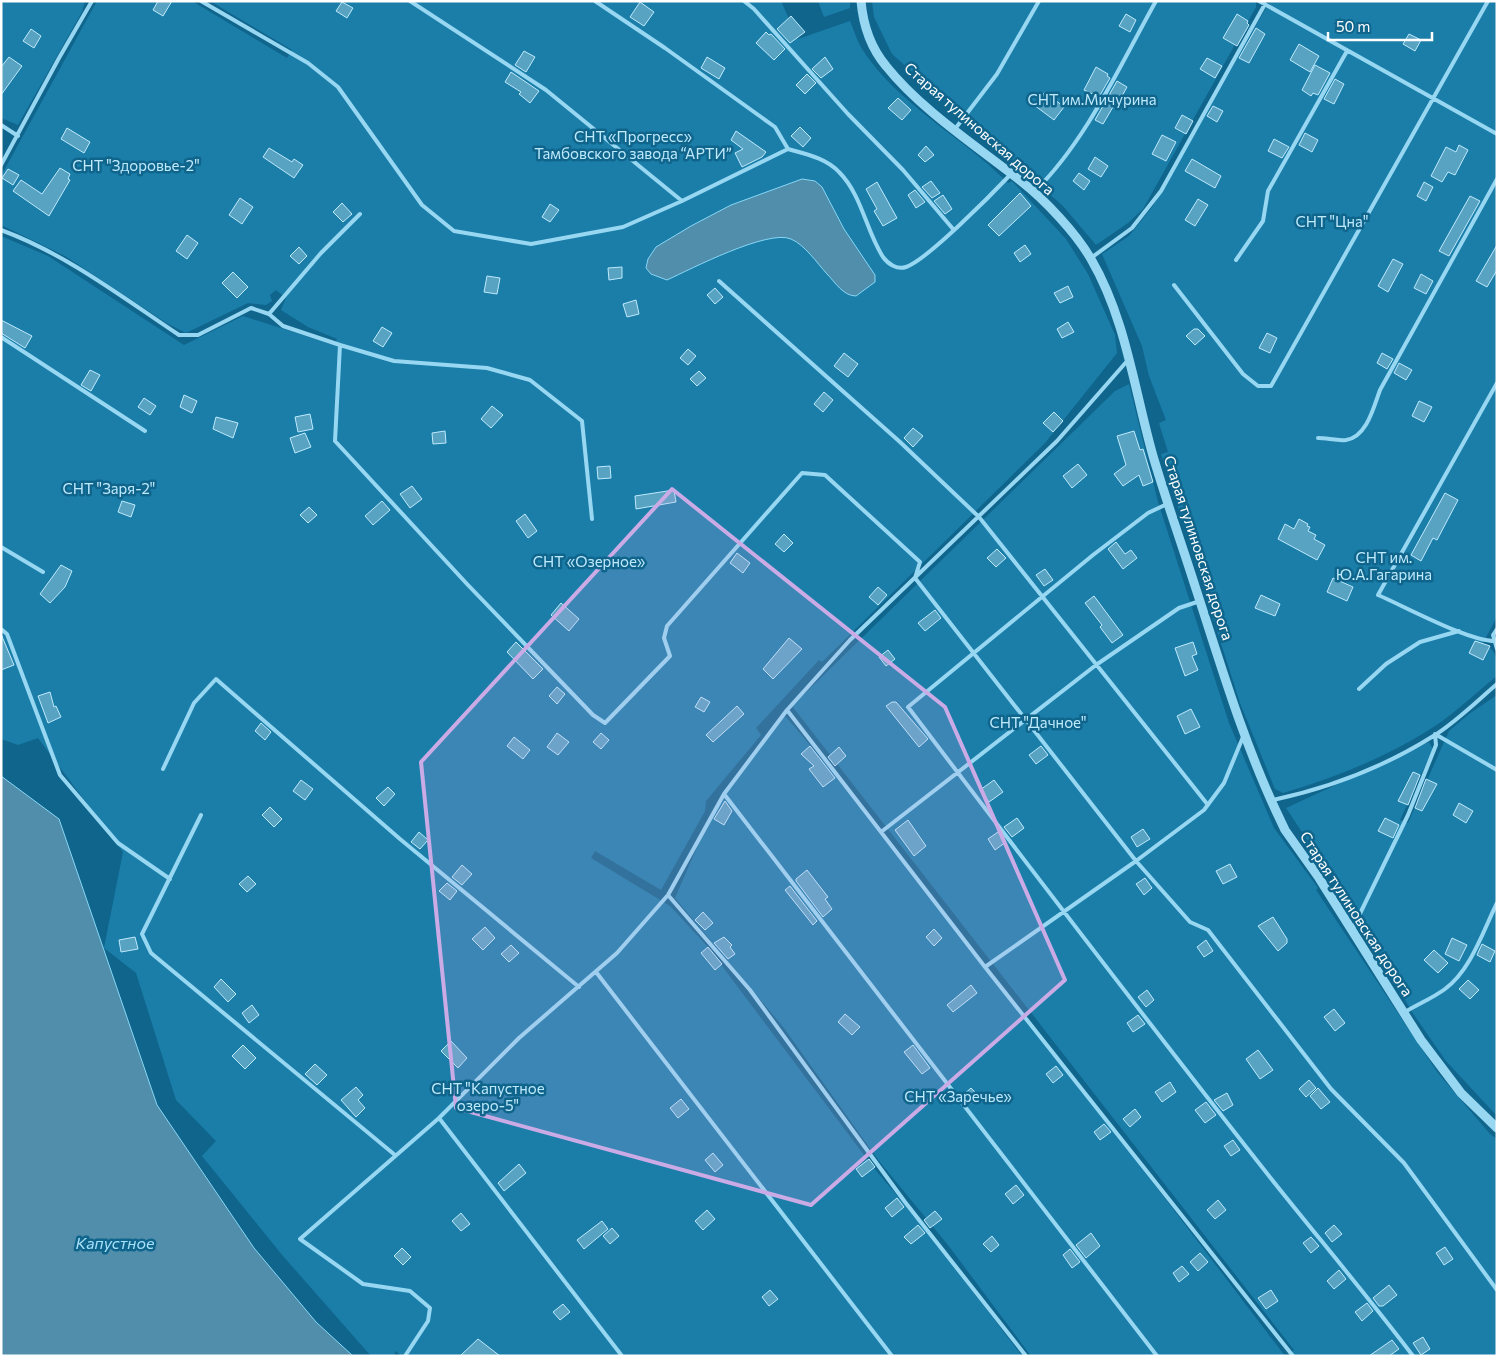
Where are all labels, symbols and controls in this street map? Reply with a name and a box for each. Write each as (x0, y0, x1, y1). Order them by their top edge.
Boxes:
scale bar (1328, 10, 1432, 42)
text: 50 m (1336, 17, 1370, 35)
street label: Старая тулиновская дорога (901, 58, 1058, 198)
park label: СНТ им.Мичурина (1027, 90, 1157, 108)
park label: СНТ «Прогресс» Тамбовского завода “АРТИ” (534, 127, 732, 162)
park label: СНТ "Здоровье-2" (72, 156, 200, 174)
park label: СНТ "Цна" (1296, 212, 1368, 230)
street label: Старая тулиновская дорога (1161, 453, 1237, 642)
park label: СНТ "Заря-2" (63, 479, 155, 497)
park label: СНТ им. Ю.А.Гагарина (1336, 548, 1432, 583)
park label: СНТ «Озерное» (533, 552, 646, 570)
park label: СНТ "Дачное" (989, 713, 1087, 731)
street label: Старая тулиновская дорога (1297, 828, 1417, 999)
park label: СНТ "Капустное озеро-5" (431, 1079, 545, 1114)
park label: СНТ «Заречье» (904, 1087, 1012, 1105)
water label: Капустное (76, 1233, 155, 1252)

